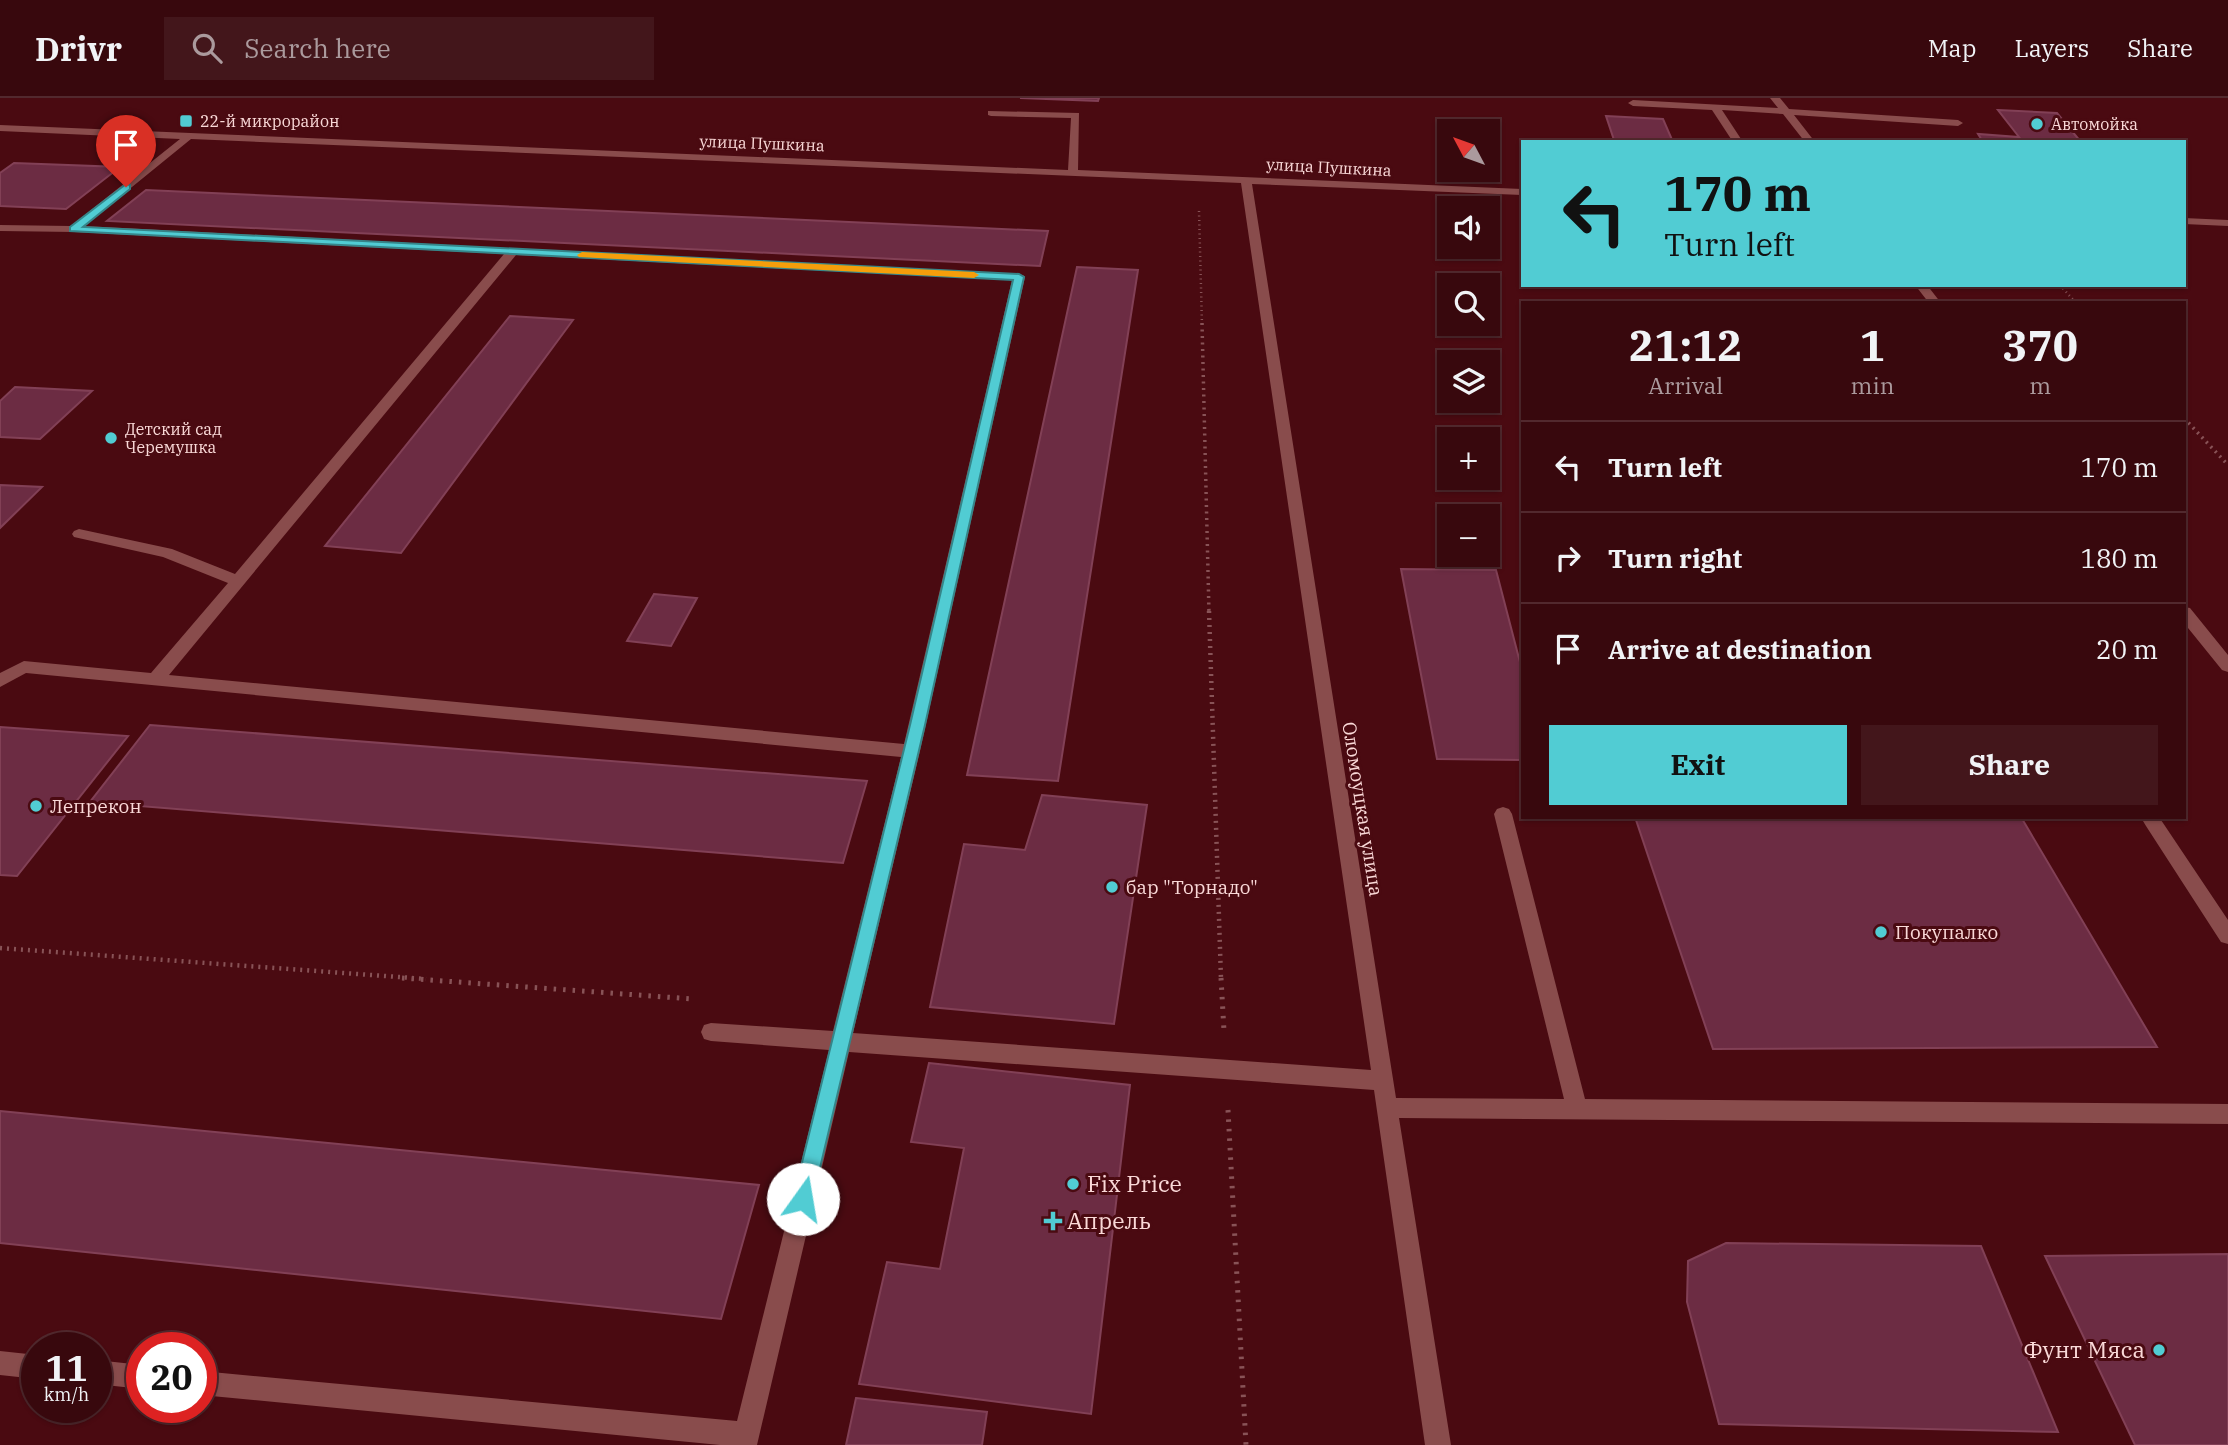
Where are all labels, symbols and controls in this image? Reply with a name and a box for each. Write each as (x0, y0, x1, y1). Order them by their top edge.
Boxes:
search box (164, 17, 654, 80)
text: Drivr (35, 27, 122, 70)
icon: search (188, 29, 226, 67)
text: Search here (244, 31, 391, 65)
text: Map (1928, 32, 1976, 64)
text: Layers (2014, 32, 2089, 64)
text: Share (2127, 32, 2193, 64)
place label: 22-й микрорайон (200, 111, 339, 131)
marker: 22-й микрорайон (178, 113, 194, 129)
place label: Автомойка (2051, 114, 2138, 134)
pin (96, 115, 156, 187)
marker: Автомойка (2029, 116, 2045, 132)
north arrow (1437, 119, 1500, 182)
map controls (1437, 119, 1500, 567)
icon: arrive (107, 126, 145, 164)
street label: улица Пушкина (699, 131, 825, 155)
street label: улица Пушкина (1266, 154, 1392, 180)
text: 170 m (1664, 161, 1811, 224)
icon: left (1549, 168, 1640, 259)
button: sound (1437, 196, 1500, 259)
text: Turn left (1664, 223, 1795, 265)
button: search (1437, 273, 1500, 336)
text: 21:12 (1629, 318, 1743, 373)
text: 1 (1860, 318, 1885, 373)
text: 370 (2002, 318, 2078, 373)
button: layers (1437, 350, 1500, 413)
text: Arrival (1648, 370, 1723, 400)
text: min (1851, 370, 1894, 400)
text: m (2029, 370, 2051, 400)
place label: Детский сад Черемушка (125, 419, 222, 457)
button: + (1437, 427, 1500, 490)
marker: Детский сад Черемушка (103, 430, 119, 446)
icon: left (1549, 448, 1587, 486)
text: Turn left (1608, 450, 1722, 484)
text: 170 m (2080, 450, 2158, 484)
button: − (1437, 504, 1500, 567)
icon: right (1549, 539, 1587, 577)
text: Turn right (1608, 541, 1742, 575)
text: 180 m (2080, 541, 2158, 575)
icon: arrive (1549, 630, 1587, 668)
text: Arrive at destination (1608, 632, 1872, 666)
text: 20 m (2096, 632, 2158, 666)
street label: Оломоуцкая улица (1337, 720, 1389, 898)
button: Exit (1549, 725, 1847, 805)
button: Share (1861, 725, 2158, 805)
place label: Лепрекон (50, 794, 142, 818)
marker: Лепрекон (28, 798, 44, 814)
place label: бар "Торнадо" (1126, 875, 1258, 899)
marker: бар "Торнадо" (1104, 879, 1120, 895)
place label: Покупалко (1895, 920, 1998, 944)
marker: Покупалко (1873, 924, 1889, 940)
position arrow (766, 1162, 840, 1236)
place label: Fix Price (1087, 1168, 1182, 1198)
marker: Fix Price (1065, 1176, 1081, 1192)
place label: Апрель (1067, 1205, 1151, 1235)
marker: Апрель (1045, 1213, 1061, 1229)
speed limit sign: 20 (126, 1332, 217, 1423)
place label: Фунт Мяса (2024, 1334, 2145, 1364)
marker: Фунт Мяса (2151, 1342, 2167, 1358)
text: 11 (45, 1345, 88, 1391)
text: km/h (44, 1383, 89, 1406)

